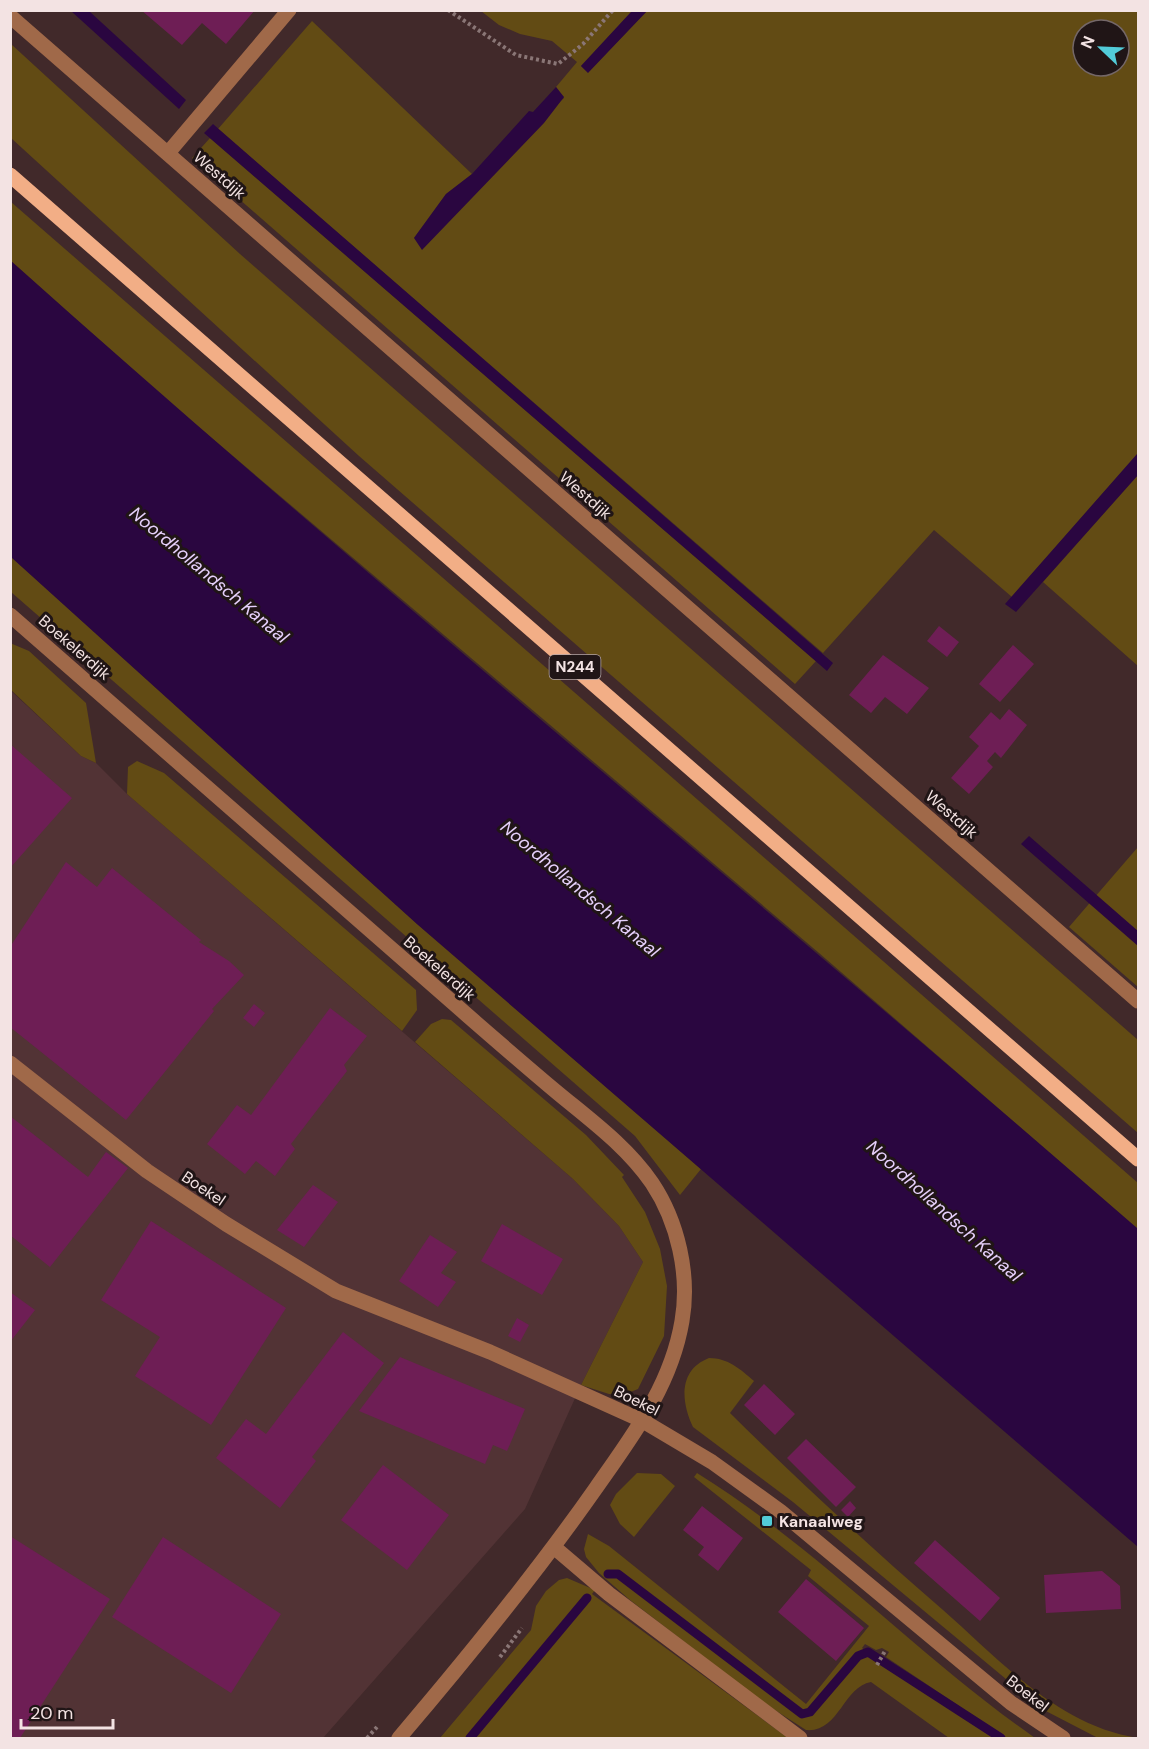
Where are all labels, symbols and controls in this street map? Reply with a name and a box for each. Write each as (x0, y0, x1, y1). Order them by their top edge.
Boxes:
north arrow (1071, 18, 1131, 78)
text: N (1076, 33, 1100, 52)
street label: Westdijk (189, 147, 250, 204)
street label: Westdijk (555, 467, 616, 524)
water label: Noordhollandsch Kanaal (124, 501, 294, 649)
street label: Boekelerdijk (34, 610, 115, 684)
road number: N244 (550, 655, 600, 679)
street label: Westdijk (921, 786, 982, 843)
water label: Noordhollandsch Kanaal (495, 815, 665, 963)
street label: Boekelerdijk (399, 931, 480, 1005)
water label: Noordhollandsch Kanaal (861, 1135, 1027, 1288)
street label: Boekel (178, 1166, 230, 1211)
street label: Boekel (610, 1380, 663, 1420)
place label: Kanaalweg (779, 1511, 863, 1532)
marker: Kanaalweg (760, 1514, 774, 1528)
street label: Boekel (1002, 1670, 1053, 1717)
scale bar (21, 1692, 112, 1730)
text: 20 m (30, 1701, 73, 1725)

